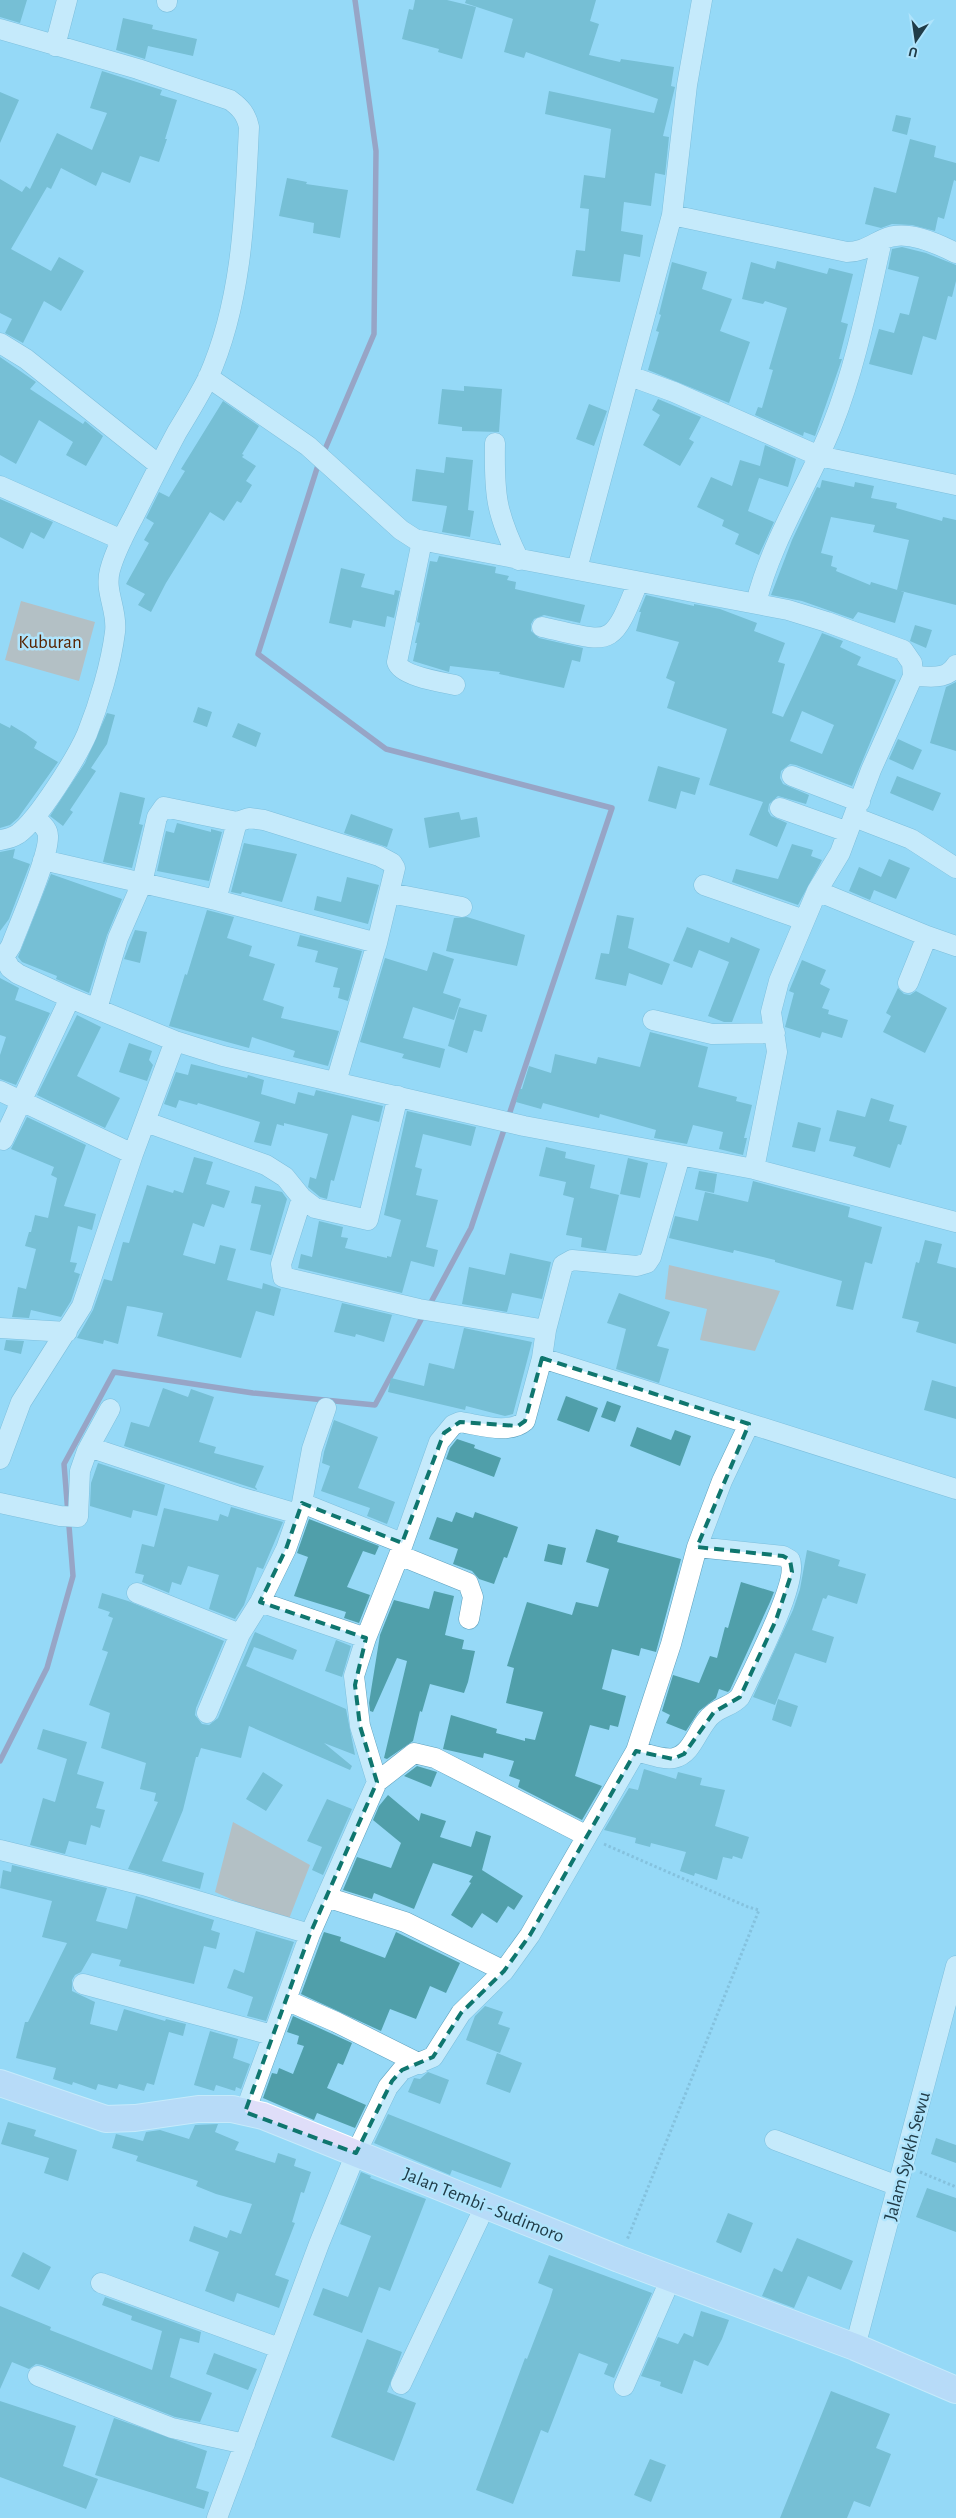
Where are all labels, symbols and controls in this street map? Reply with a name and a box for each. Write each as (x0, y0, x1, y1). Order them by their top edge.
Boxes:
north arrow (891, 15, 941, 65)
text: U (907, 44, 919, 60)
park label: Kuburan (18, 633, 82, 652)
street label: Jalam Syekh Sewu (881, 2090, 934, 2223)
street label: Jalan Tembi - Sudimoro (400, 2164, 567, 2246)

